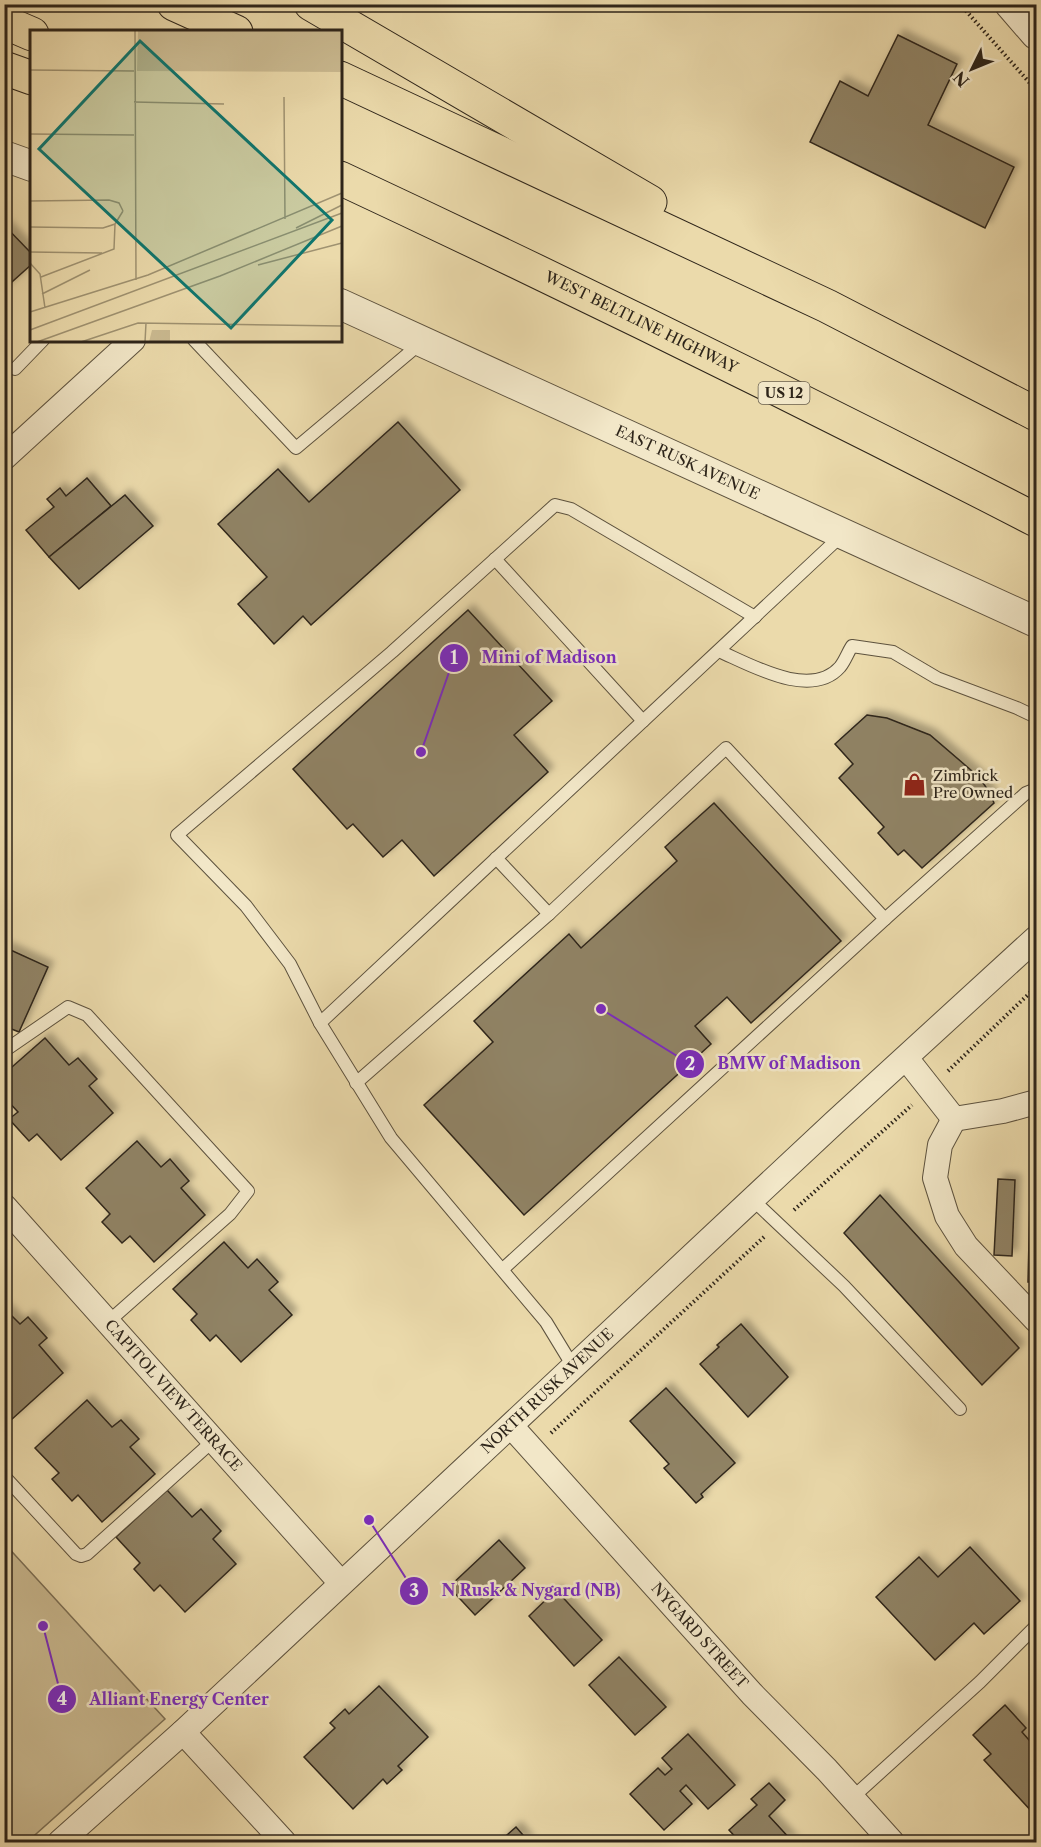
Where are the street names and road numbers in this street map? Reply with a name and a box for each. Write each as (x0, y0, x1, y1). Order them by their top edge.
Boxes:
street label: WEST BELTLINE HIGHWAY (541, 266, 741, 377)
road number: US 12 (758, 382, 810, 404)
street label: EAST RUSK AVENUE (613, 421, 763, 504)
street label: CAPITOL VIEW TERRACE (101, 1315, 246, 1475)
street label: NORTH RUSK AVENUE (477, 1324, 617, 1457)
street label: NYGARD STREET (647, 1579, 753, 1693)

